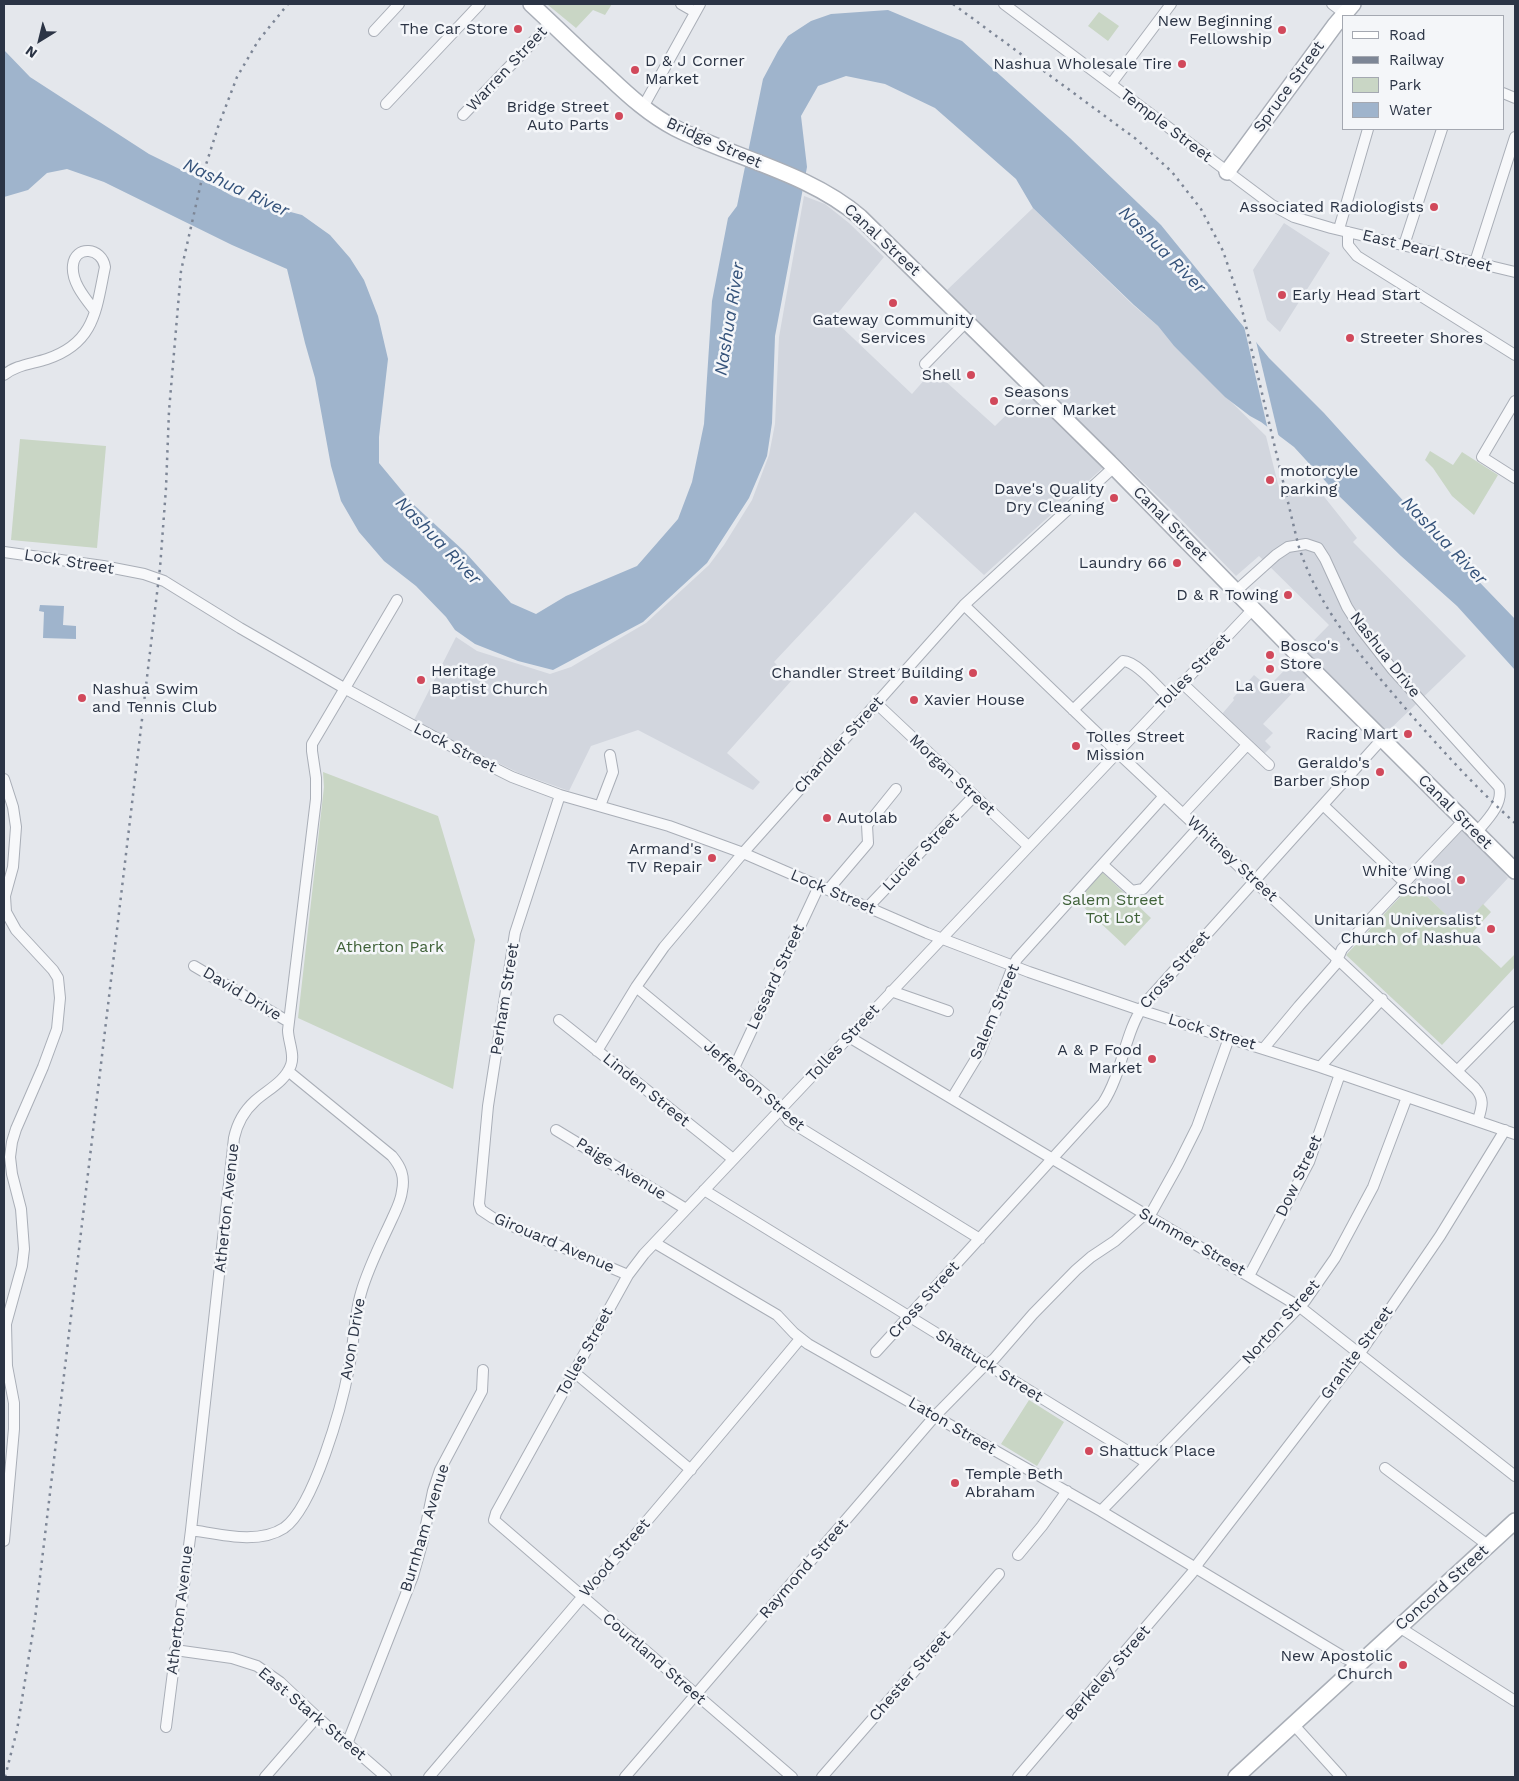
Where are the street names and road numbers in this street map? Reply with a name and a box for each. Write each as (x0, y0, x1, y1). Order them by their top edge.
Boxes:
street label: Warren Street (463, 22, 551, 116)
street label: Spruce Street (1249, 38, 1329, 136)
street label: Temple Street (1116, 85, 1216, 167)
street label: Bridge Street (663, 113, 765, 173)
street label: Canal Street (840, 200, 924, 280)
street label: East Pearl Street (1360, 226, 1494, 276)
street label: Canal Street (1129, 483, 1211, 565)
street label: Lock Street (23, 545, 115, 579)
street label: Nashua Drive (1346, 608, 1424, 702)
street label: Tolles Street (1152, 630, 1234, 714)
street label: Chandler Street (790, 692, 888, 798)
street label: Lock Street (410, 719, 500, 777)
street label: Morgan Street (905, 730, 999, 820)
street label: Canal Street (1414, 771, 1496, 853)
street label: Lucier Street (879, 809, 963, 895)
street label: Whitney Street (1183, 812, 1281, 906)
street label: Lock Street (788, 865, 878, 919)
street label: Lessard Street (743, 921, 809, 1033)
street label: Cross Street (1136, 927, 1214, 1013)
street label: Perham Street (487, 942, 523, 1056)
street label: Salem Street (966, 961, 1024, 1063)
street label: David Drive (199, 963, 285, 1025)
street label: Tolles Street (802, 1000, 884, 1086)
street label: Lock Street (1166, 1010, 1258, 1054)
street label: Jefferson Street (700, 1037, 808, 1135)
street label: Linden Street (599, 1049, 693, 1131)
street label: Dow Street (1272, 1132, 1326, 1220)
street label: Paige Avenue (572, 1134, 670, 1204)
street label: Atherton Avenue (211, 1142, 243, 1274)
street label: Summer Street (1135, 1204, 1249, 1280)
street label: Girouard Avenue (491, 1209, 617, 1277)
street label: Cross Street (884, 1257, 964, 1343)
street label: Norton Street (1238, 1276, 1324, 1368)
street label: Avon Drive (336, 1296, 370, 1382)
street label: Granite Street (1317, 1303, 1397, 1403)
street label: Tolles Street (553, 1304, 617, 1400)
street label: Shattuck Street (932, 1325, 1046, 1407)
street label: Laton Street (905, 1393, 999, 1459)
street label: Burnham Avenue (396, 1462, 454, 1594)
street label: Wood Street (576, 1515, 654, 1601)
street label: Raymond Street (755, 1515, 853, 1623)
street label: Concord Street (1391, 1541, 1493, 1635)
street label: Atherton Avenue (163, 1544, 197, 1676)
street label: Courtland Street (598, 1609, 710, 1709)
street label: Berkeley Street (1061, 1621, 1155, 1725)
street label: Chester Street (865, 1626, 955, 1726)
street label: East Stark Street (254, 1663, 370, 1765)

